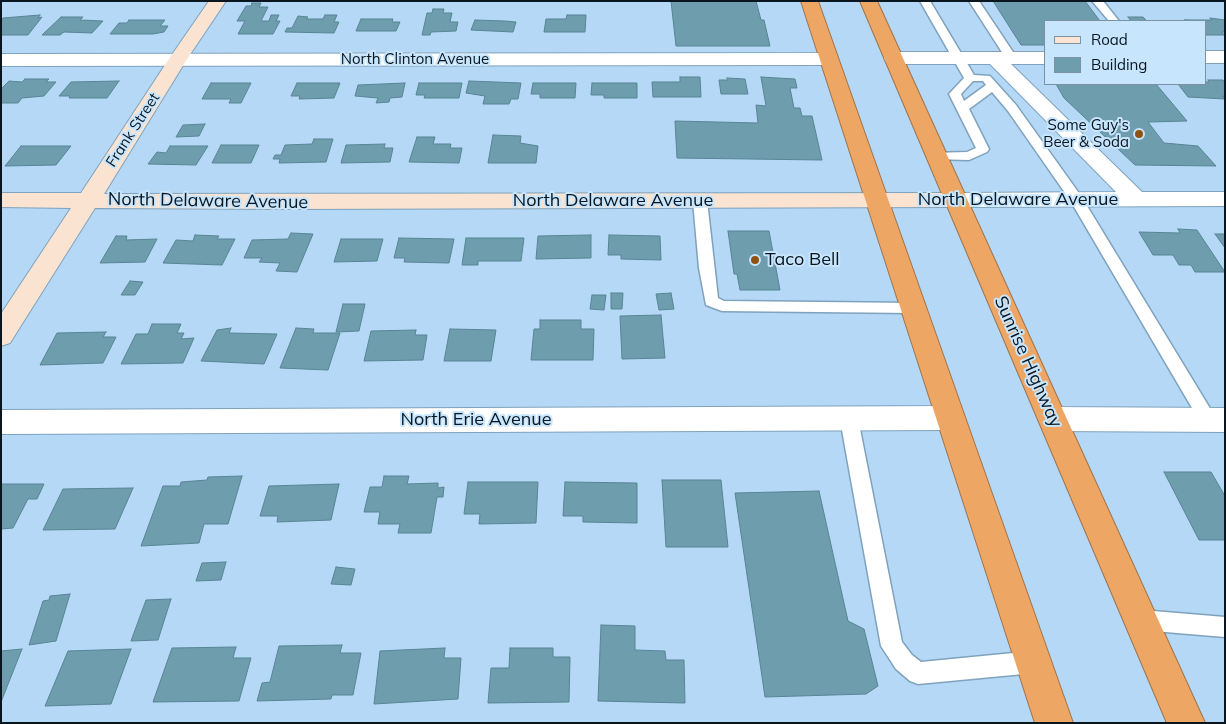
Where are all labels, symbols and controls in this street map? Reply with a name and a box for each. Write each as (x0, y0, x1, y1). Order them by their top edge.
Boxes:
legend (1044, 20, 1206, 85)
text: Road (1091, 30, 1128, 49)
street label: North Clinton Avenue (341, 50, 489, 68)
text: Building (1091, 55, 1147, 74)
street label: Frank Street (102, 90, 164, 170)
place label: Some Guy's Beer & Soda (1043, 116, 1129, 151)
marker: Some Guy's Beer & Soda (1133, 128, 1145, 140)
street label: North Delaware Avenue (108, 188, 308, 214)
street label: North Delaware Avenue (918, 189, 1118, 211)
street label: North Delaware Avenue (513, 190, 713, 212)
place label: Taco Bell (765, 249, 840, 271)
marker: Taco Bell (749, 254, 761, 266)
street label: Sunrise Highway (989, 293, 1067, 431)
street label: North Erie Avenue (401, 409, 551, 431)

